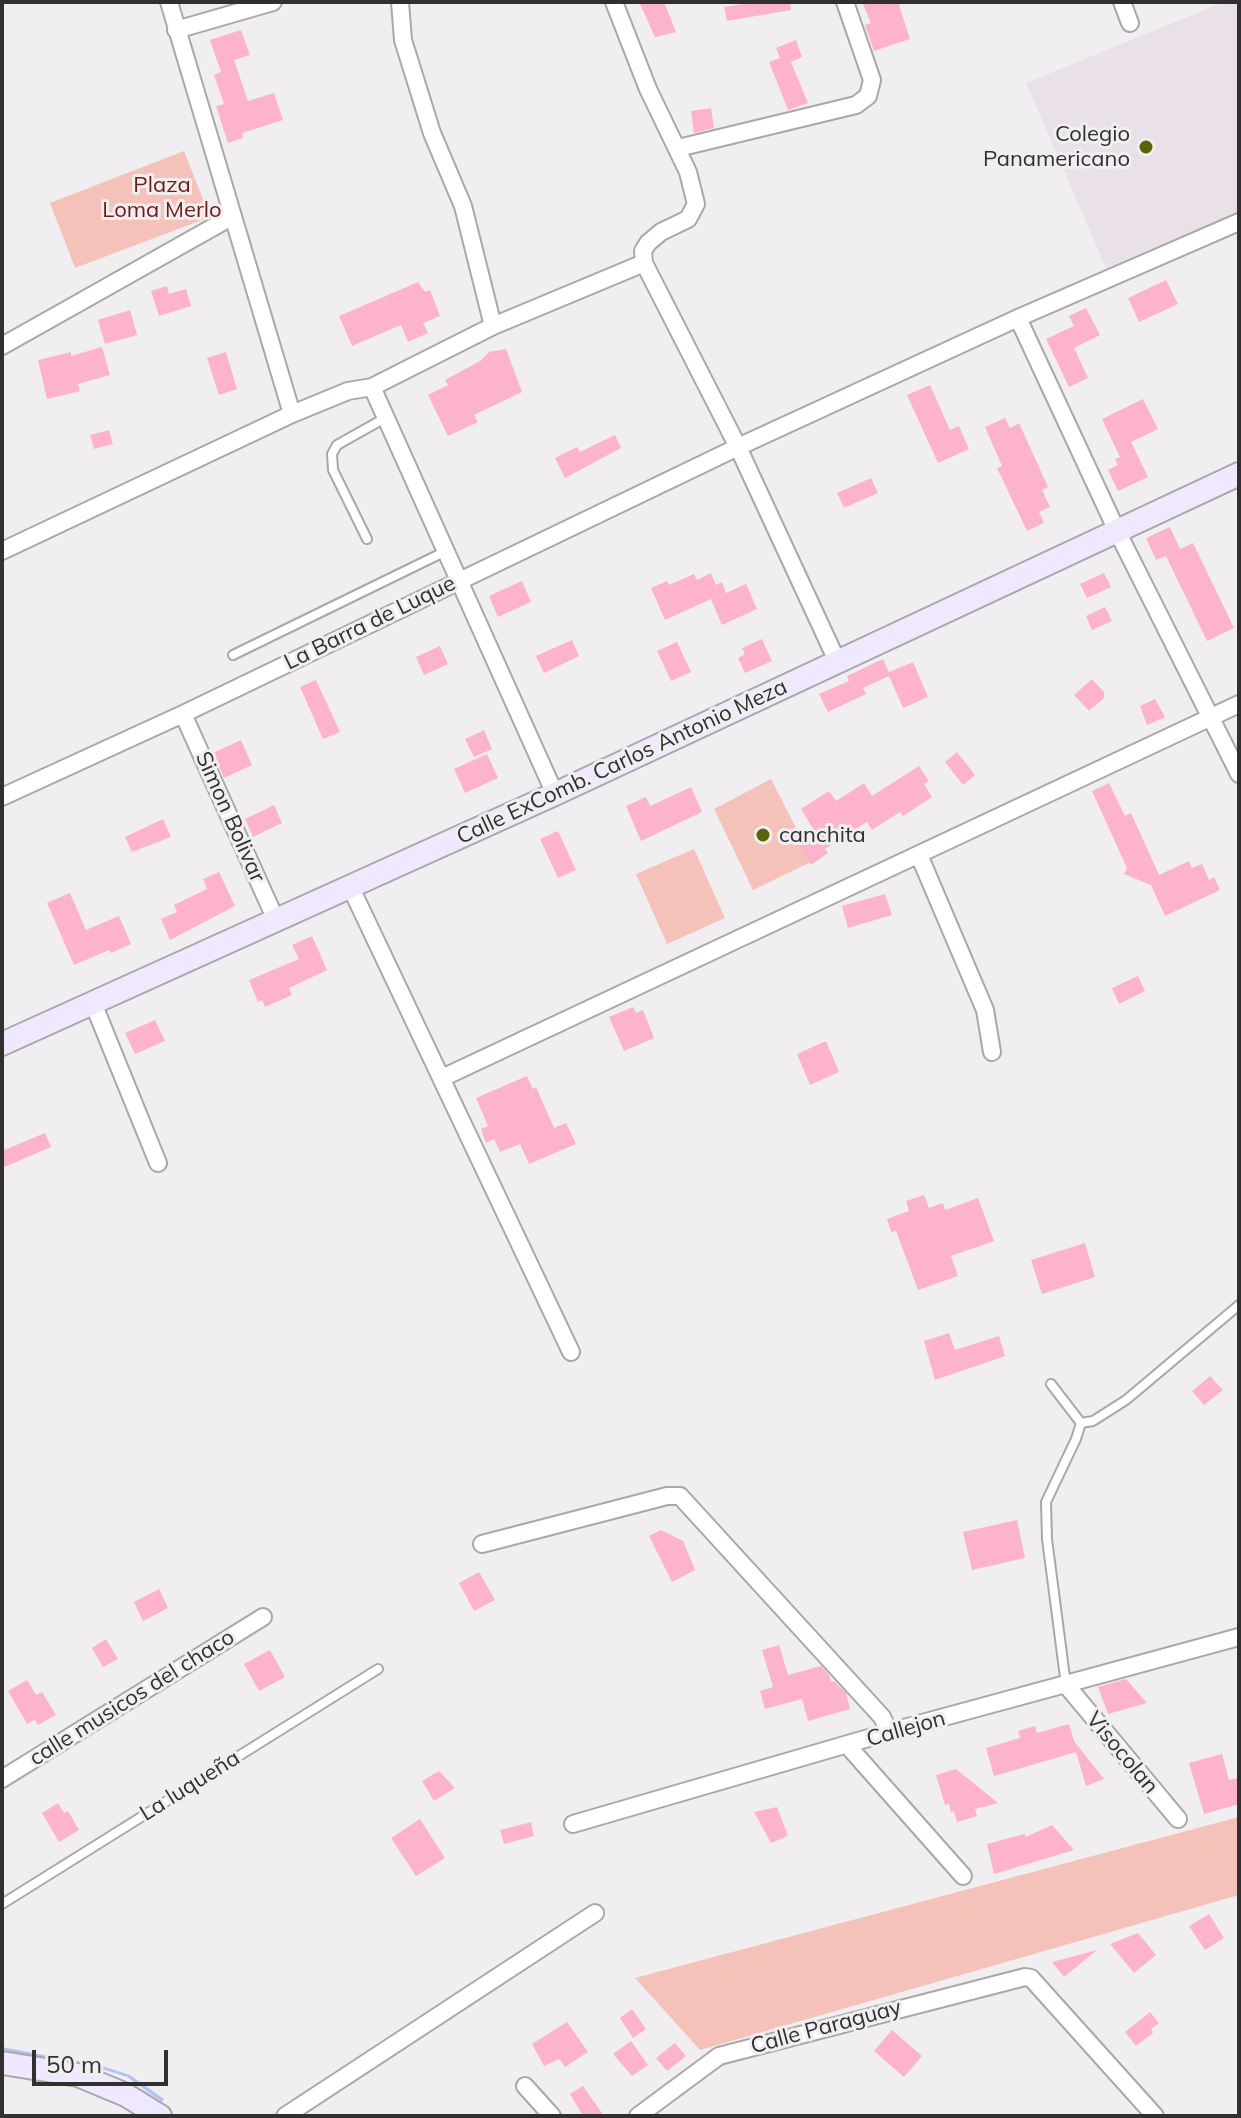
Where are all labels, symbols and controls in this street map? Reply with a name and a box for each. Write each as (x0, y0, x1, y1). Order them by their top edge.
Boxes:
place label: Colegio Panamericano (983, 121, 1130, 172)
marker: Colegio Panamericano (1137, 138, 1155, 156)
park label: Plaza Loma Merlo (102, 172, 222, 224)
street label: La Barra de Luque (280, 570, 460, 676)
street label: Calle ExComb. Carlos Antonio Meza (453, 674, 791, 850)
street label: Simon Bolivar (189, 748, 271, 886)
place label: canchita (779, 822, 866, 848)
marker: canchita (754, 826, 772, 844)
street label: calle musicos del chaco (25, 1624, 239, 1772)
street label: Callejon (863, 1705, 949, 1753)
street label: Visocolan (1080, 1707, 1164, 1799)
street label: La luqueña (135, 1745, 245, 1827)
street label: Calle Paraguay (748, 1994, 904, 2060)
scale bar (36, 2034, 172, 2084)
text: 50 m (46, 2049, 102, 2079)

